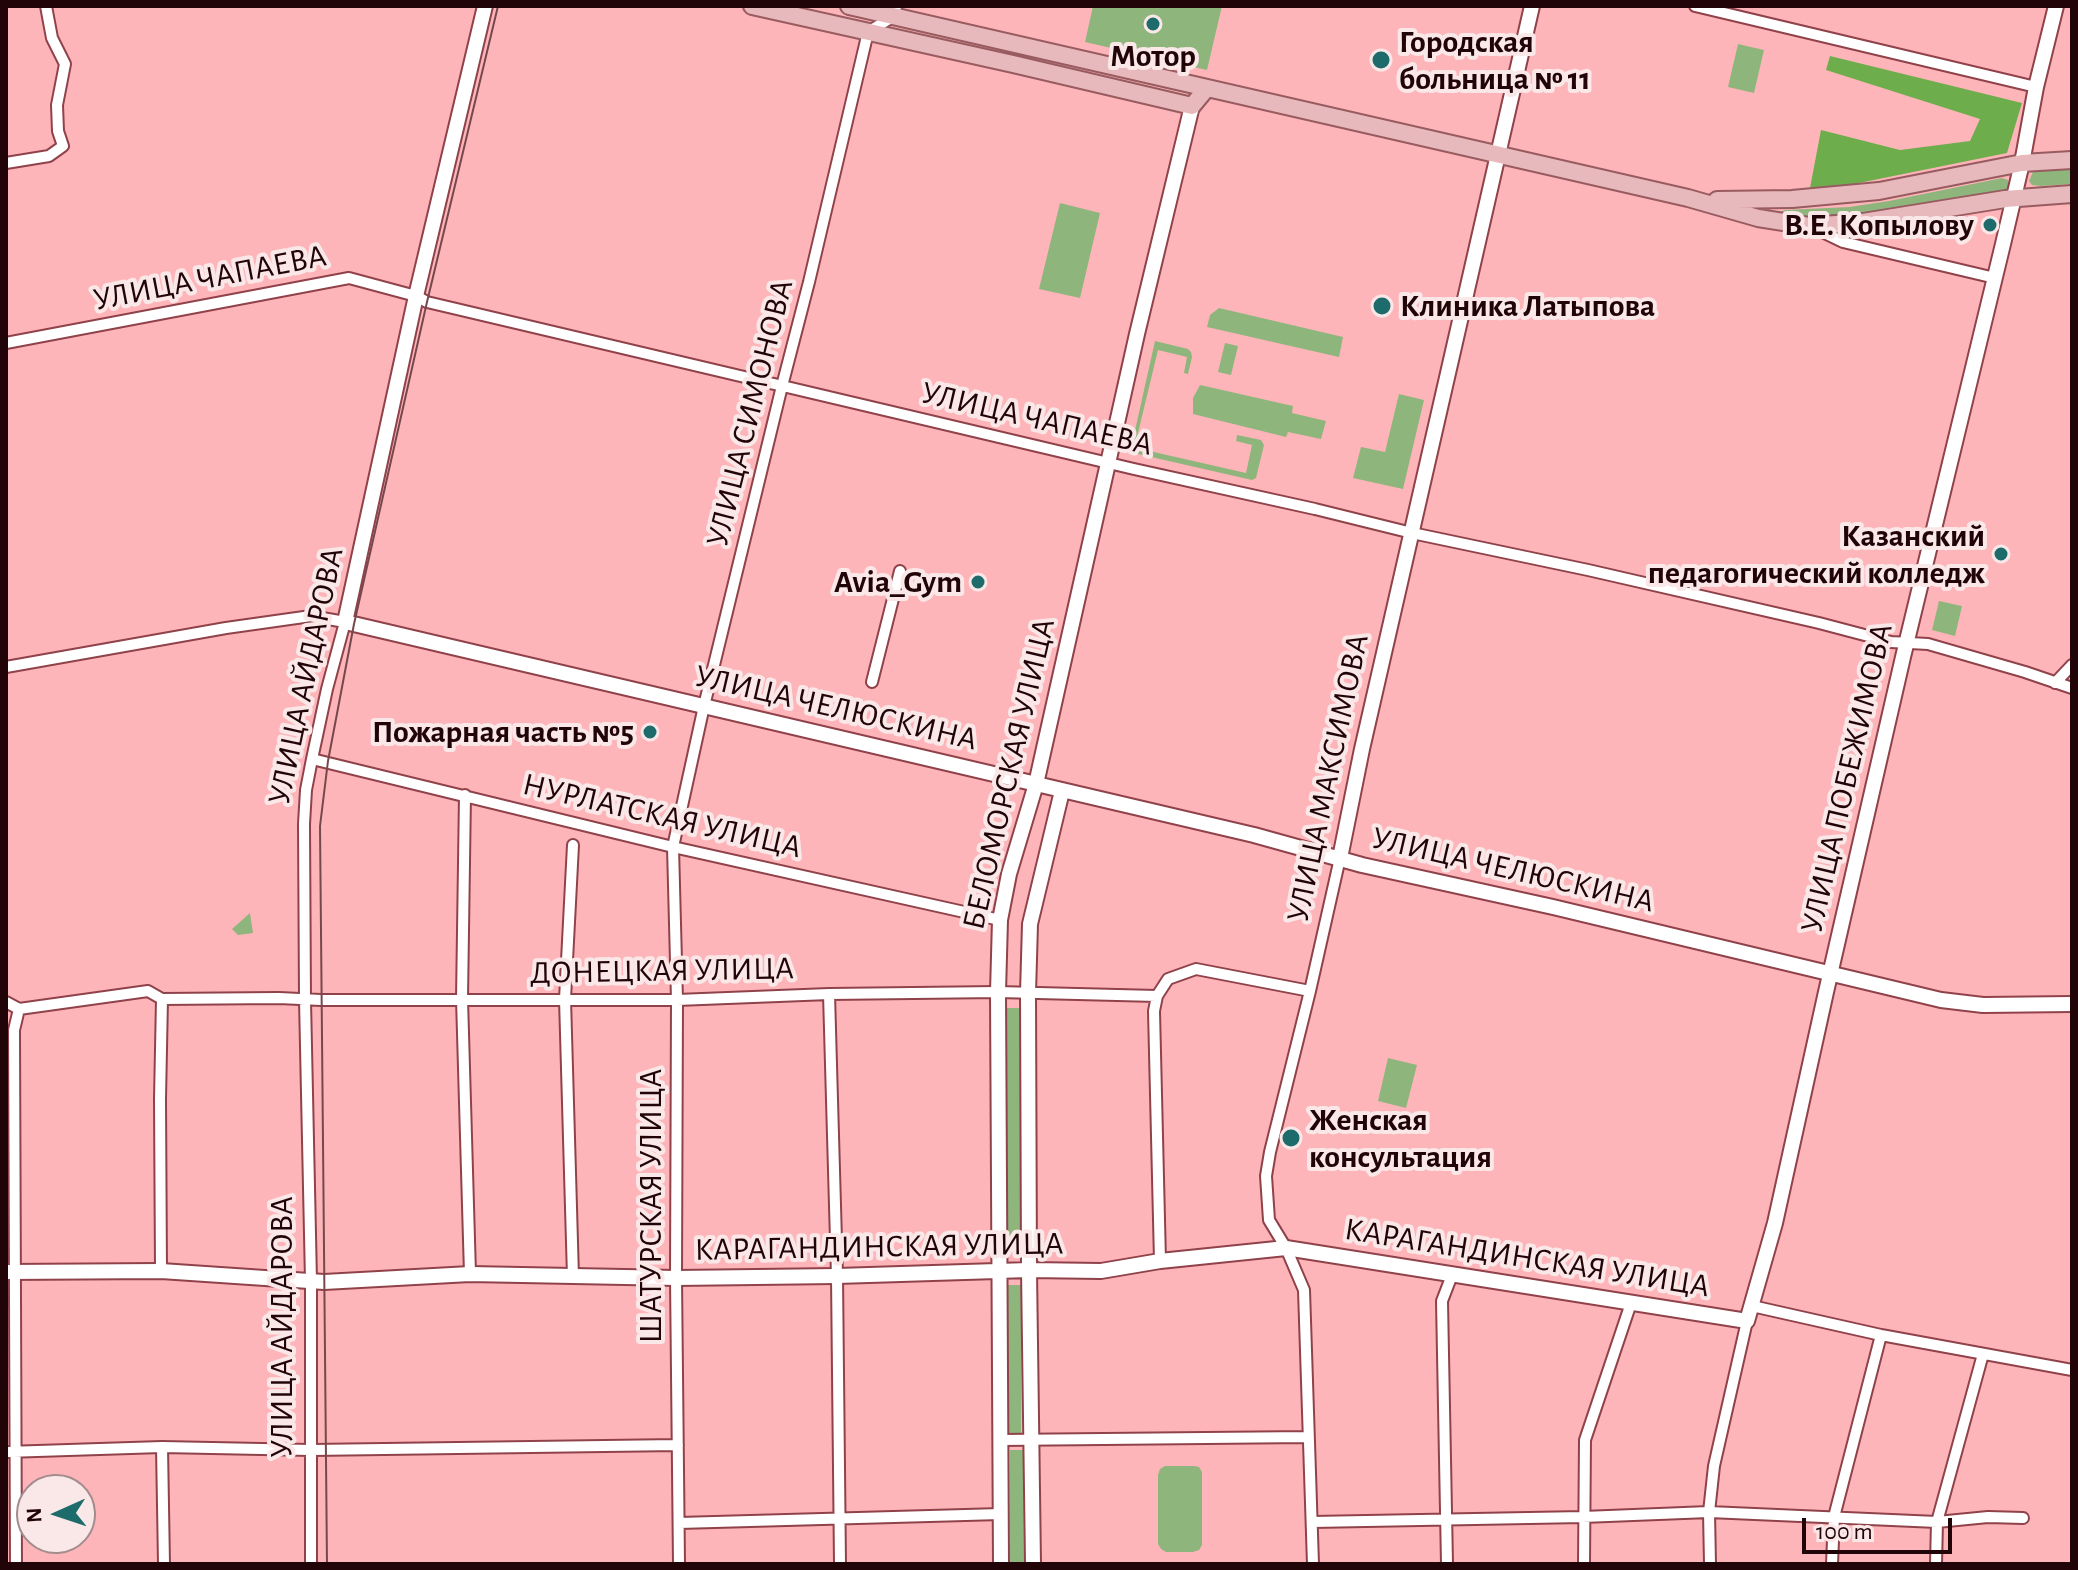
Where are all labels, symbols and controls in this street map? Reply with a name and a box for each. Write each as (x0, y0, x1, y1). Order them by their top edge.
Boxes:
marker: Мотор (1144, 15, 1162, 33)
place label: Городская больница № 11 (1399, 23, 1591, 98)
place label: Мотор (1110, 37, 1196, 75)
marker: Городская больница № 11 (1370, 49, 1392, 71)
place label: В.Е. Копылову (1784, 206, 1974, 244)
marker: В.Е. Копылову (1981, 216, 1999, 234)
street label: УЛИЦА ЧАПАЕВА (90, 237, 330, 319)
street label: УЛИЦА СИМОНОВА (698, 275, 802, 551)
place label: Клиника Латыпова (1400, 287, 1655, 325)
marker: Клиника Латыпова (1371, 295, 1393, 317)
street label: УЛИЦА ЧАПАЕВА (918, 374, 1156, 464)
place label: Казанский педагогический колледж (1648, 517, 1985, 592)
street label: УЛИЦА АЙДАРОВА (260, 544, 352, 808)
marker: Казанский педагогический колледж (1992, 545, 2010, 563)
place label: Avia_Gym (834, 563, 962, 601)
marker: Avia_Gym (969, 573, 987, 591)
street label: БЕЛОМОРСКАЯ УЛИЦА (954, 615, 1064, 933)
street label: УЛИЦА ПОБЕЖИМОВА (1793, 620, 1901, 936)
street label: УЛИЦА МАКСИМОВА (1279, 631, 1377, 925)
street label: УЛИЦА ЧЕЛЮСКИНА (691, 657, 981, 759)
place label: Пожарная часть №5 (372, 713, 634, 751)
marker: Пожарная часть №5 (641, 723, 659, 741)
street label: НУРЛАТСКАЯ УЛИЦА (519, 765, 805, 867)
street label: УЛИЦА ЧЕЛЮСКИНА (1368, 819, 1658, 921)
street label: ДОНЕЦКАЯ УЛИЦА (530, 950, 794, 992)
street label: ШАТУРСКАЯ УЛИЦА (632, 1069, 670, 1343)
place label: Женская консультация (1309, 1101, 1492, 1176)
marker: Женская консультация (1280, 1127, 1302, 1149)
street label: УЛИЦА АЙДАРОВА (263, 1196, 301, 1458)
street label: КАРАГАНДИНСКАЯ УЛИЦА (1342, 1210, 1712, 1306)
street label: КАРАГАНДИНСКАЯ УЛИЦА (694, 1225, 1064, 1269)
north arrow (16, 1474, 96, 1554)
scale bar (1806, 1502, 1956, 1552)
text: N (23, 1507, 45, 1523)
text: 100 m (1816, 1520, 1873, 1544)

